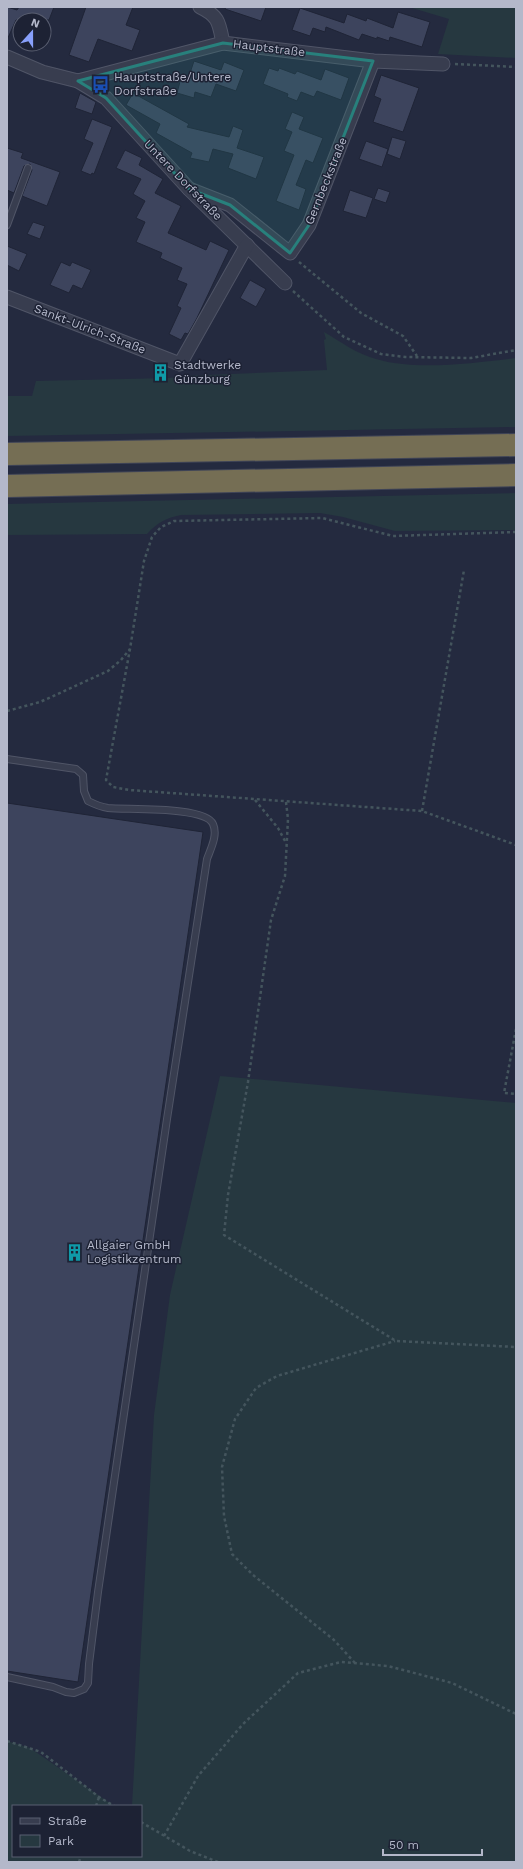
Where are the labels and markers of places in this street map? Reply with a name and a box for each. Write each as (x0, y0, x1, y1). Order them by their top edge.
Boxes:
place label: Hauptstraße/Untere Dorfstraße (114, 70, 231, 98)
bus stop icon: Hauptstraße/Untere Dorfstraße (91, 74, 111, 94)
place label: Stadtwerke Günzburg (174, 358, 241, 386)
building icon: Stadtwerke Günzburg (151, 362, 171, 382)
place label: Allgaier GmbH Logistikzentrum (87, 1238, 181, 1266)
building icon: Allgaier GmbH Logistikzentrum (64, 1242, 84, 1262)

